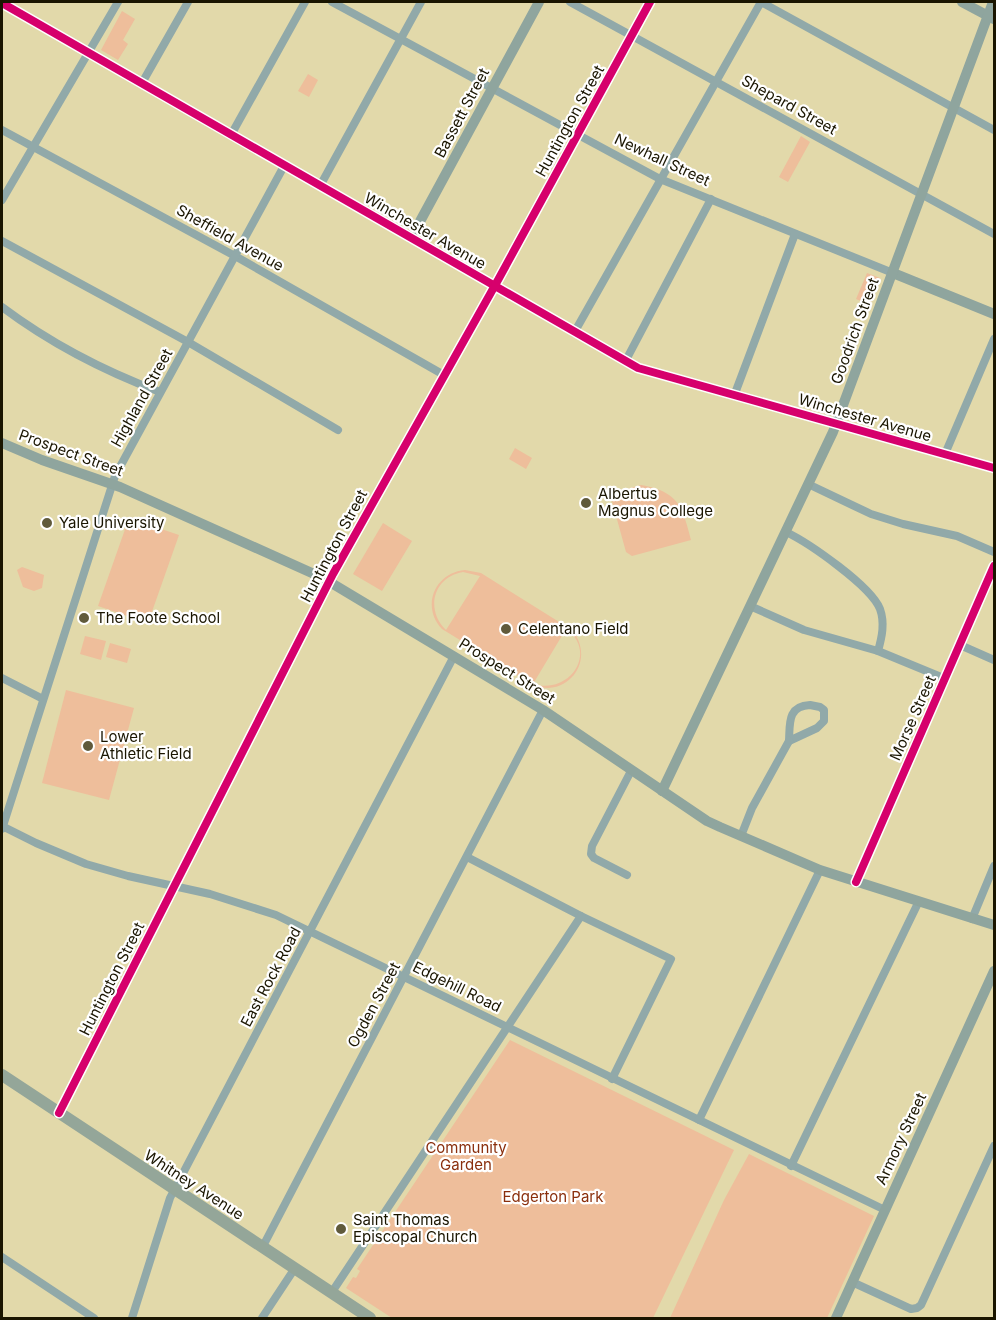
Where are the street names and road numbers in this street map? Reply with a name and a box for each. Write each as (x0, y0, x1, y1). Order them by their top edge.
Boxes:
street label: Huntington Street (531, 62, 608, 180)
street label: Bassett Street (430, 65, 493, 161)
street label: Shepard Street (738, 71, 840, 139)
street label: Newhall Street (611, 129, 713, 190)
street label: Winchester Avenue (361, 188, 490, 273)
street label: Sheffield Avenue (173, 200, 287, 275)
street label: Goodrich Street (826, 275, 883, 387)
street label: Highland Street (107, 345, 176, 450)
street label: Winchester Avenue (796, 389, 934, 446)
street label: Prospect Street (16, 425, 126, 480)
street label: Huntington Street (296, 486, 371, 605)
street label: Prospect Street (456, 633, 559, 708)
street label: Morse Street (885, 672, 940, 763)
street label: Huntington Street (75, 919, 148, 1039)
street label: East Rock Road (236, 924, 305, 1030)
street label: Edgehill Road (410, 957, 505, 1016)
street label: Ogden Street (343, 959, 404, 1051)
street label: Armory Street (871, 1090, 930, 1188)
street label: Whitney Avenue (141, 1145, 248, 1224)

